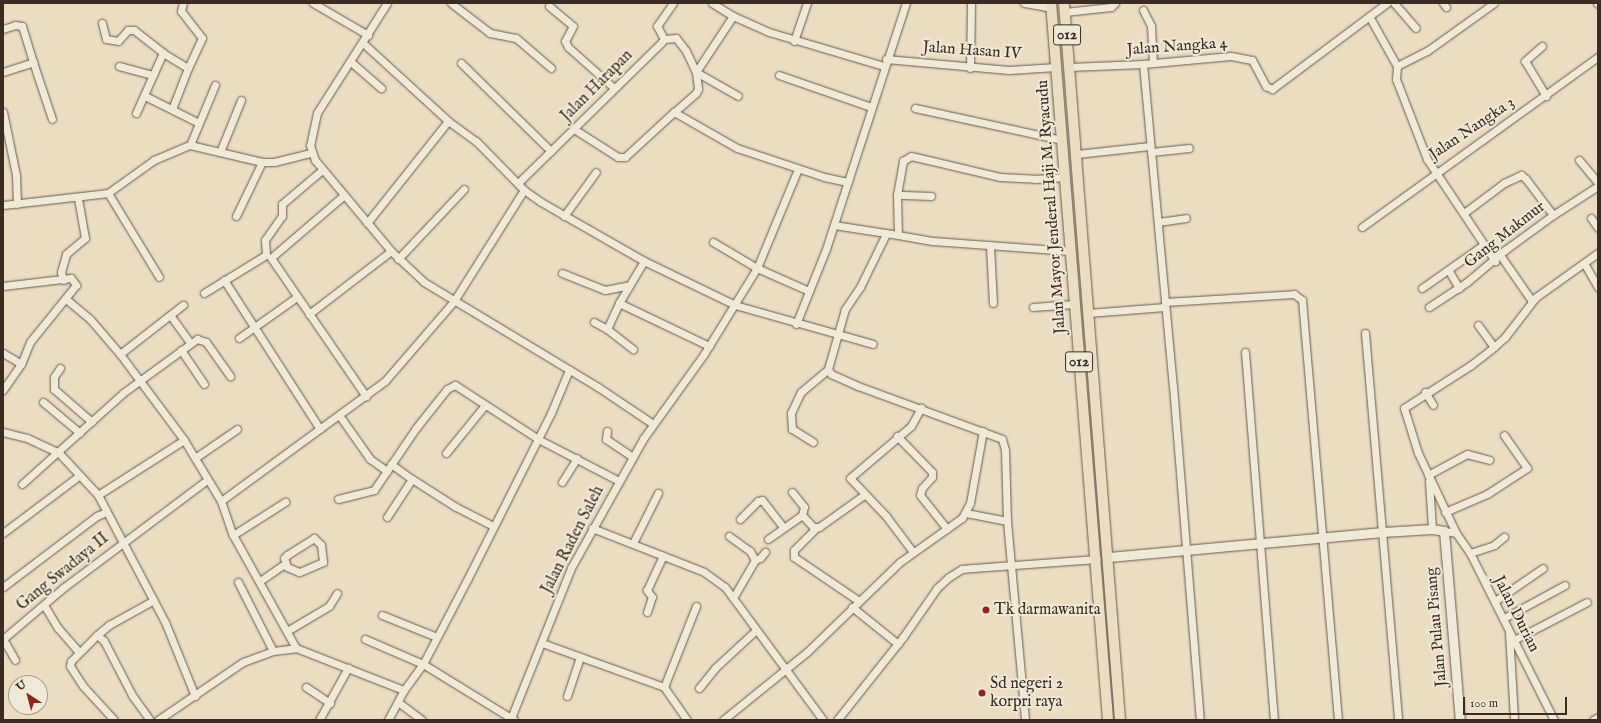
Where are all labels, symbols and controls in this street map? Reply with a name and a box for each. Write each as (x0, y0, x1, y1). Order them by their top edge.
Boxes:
road number: 012 (1053, 22, 1081, 48)
street label: Jalan Nangka 4 (1126, 34, 1228, 60)
street label: Jalan Hasan IV (922, 38, 1022, 64)
street label: Jalan Harapan (557, 46, 637, 126)
street label: Jalan Mayor Jenderal Haji M. Ryacudu (1034, 79, 1070, 335)
street label: Jalan Nangka 3 (1426, 93, 1518, 165)
street label: Gang Makmur (1461, 197, 1549, 273)
road number: 012 (1065, 349, 1093, 375)
street label: Jalan Raden Saleh (538, 483, 608, 597)
street label: Gang Swadaya II (13, 529, 113, 615)
street label: Jalan Pulau Pisang (1422, 566, 1452, 688)
street label: Jalan Durian (1489, 573, 1543, 655)
place label: Tk darmawanita (994, 600, 1101, 620)
marker: Tk darmawanita (981, 605, 991, 615)
place label: Sd negeri 2 korpri raya (990, 674, 1063, 712)
north arrow (8, 675, 48, 715)
text: U (14, 678, 29, 695)
marker: Sd negeri 2 korpri raya (977, 688, 987, 698)
scale bar (1465, 689, 1569, 715)
text: 100 m (1470, 696, 1498, 711)

